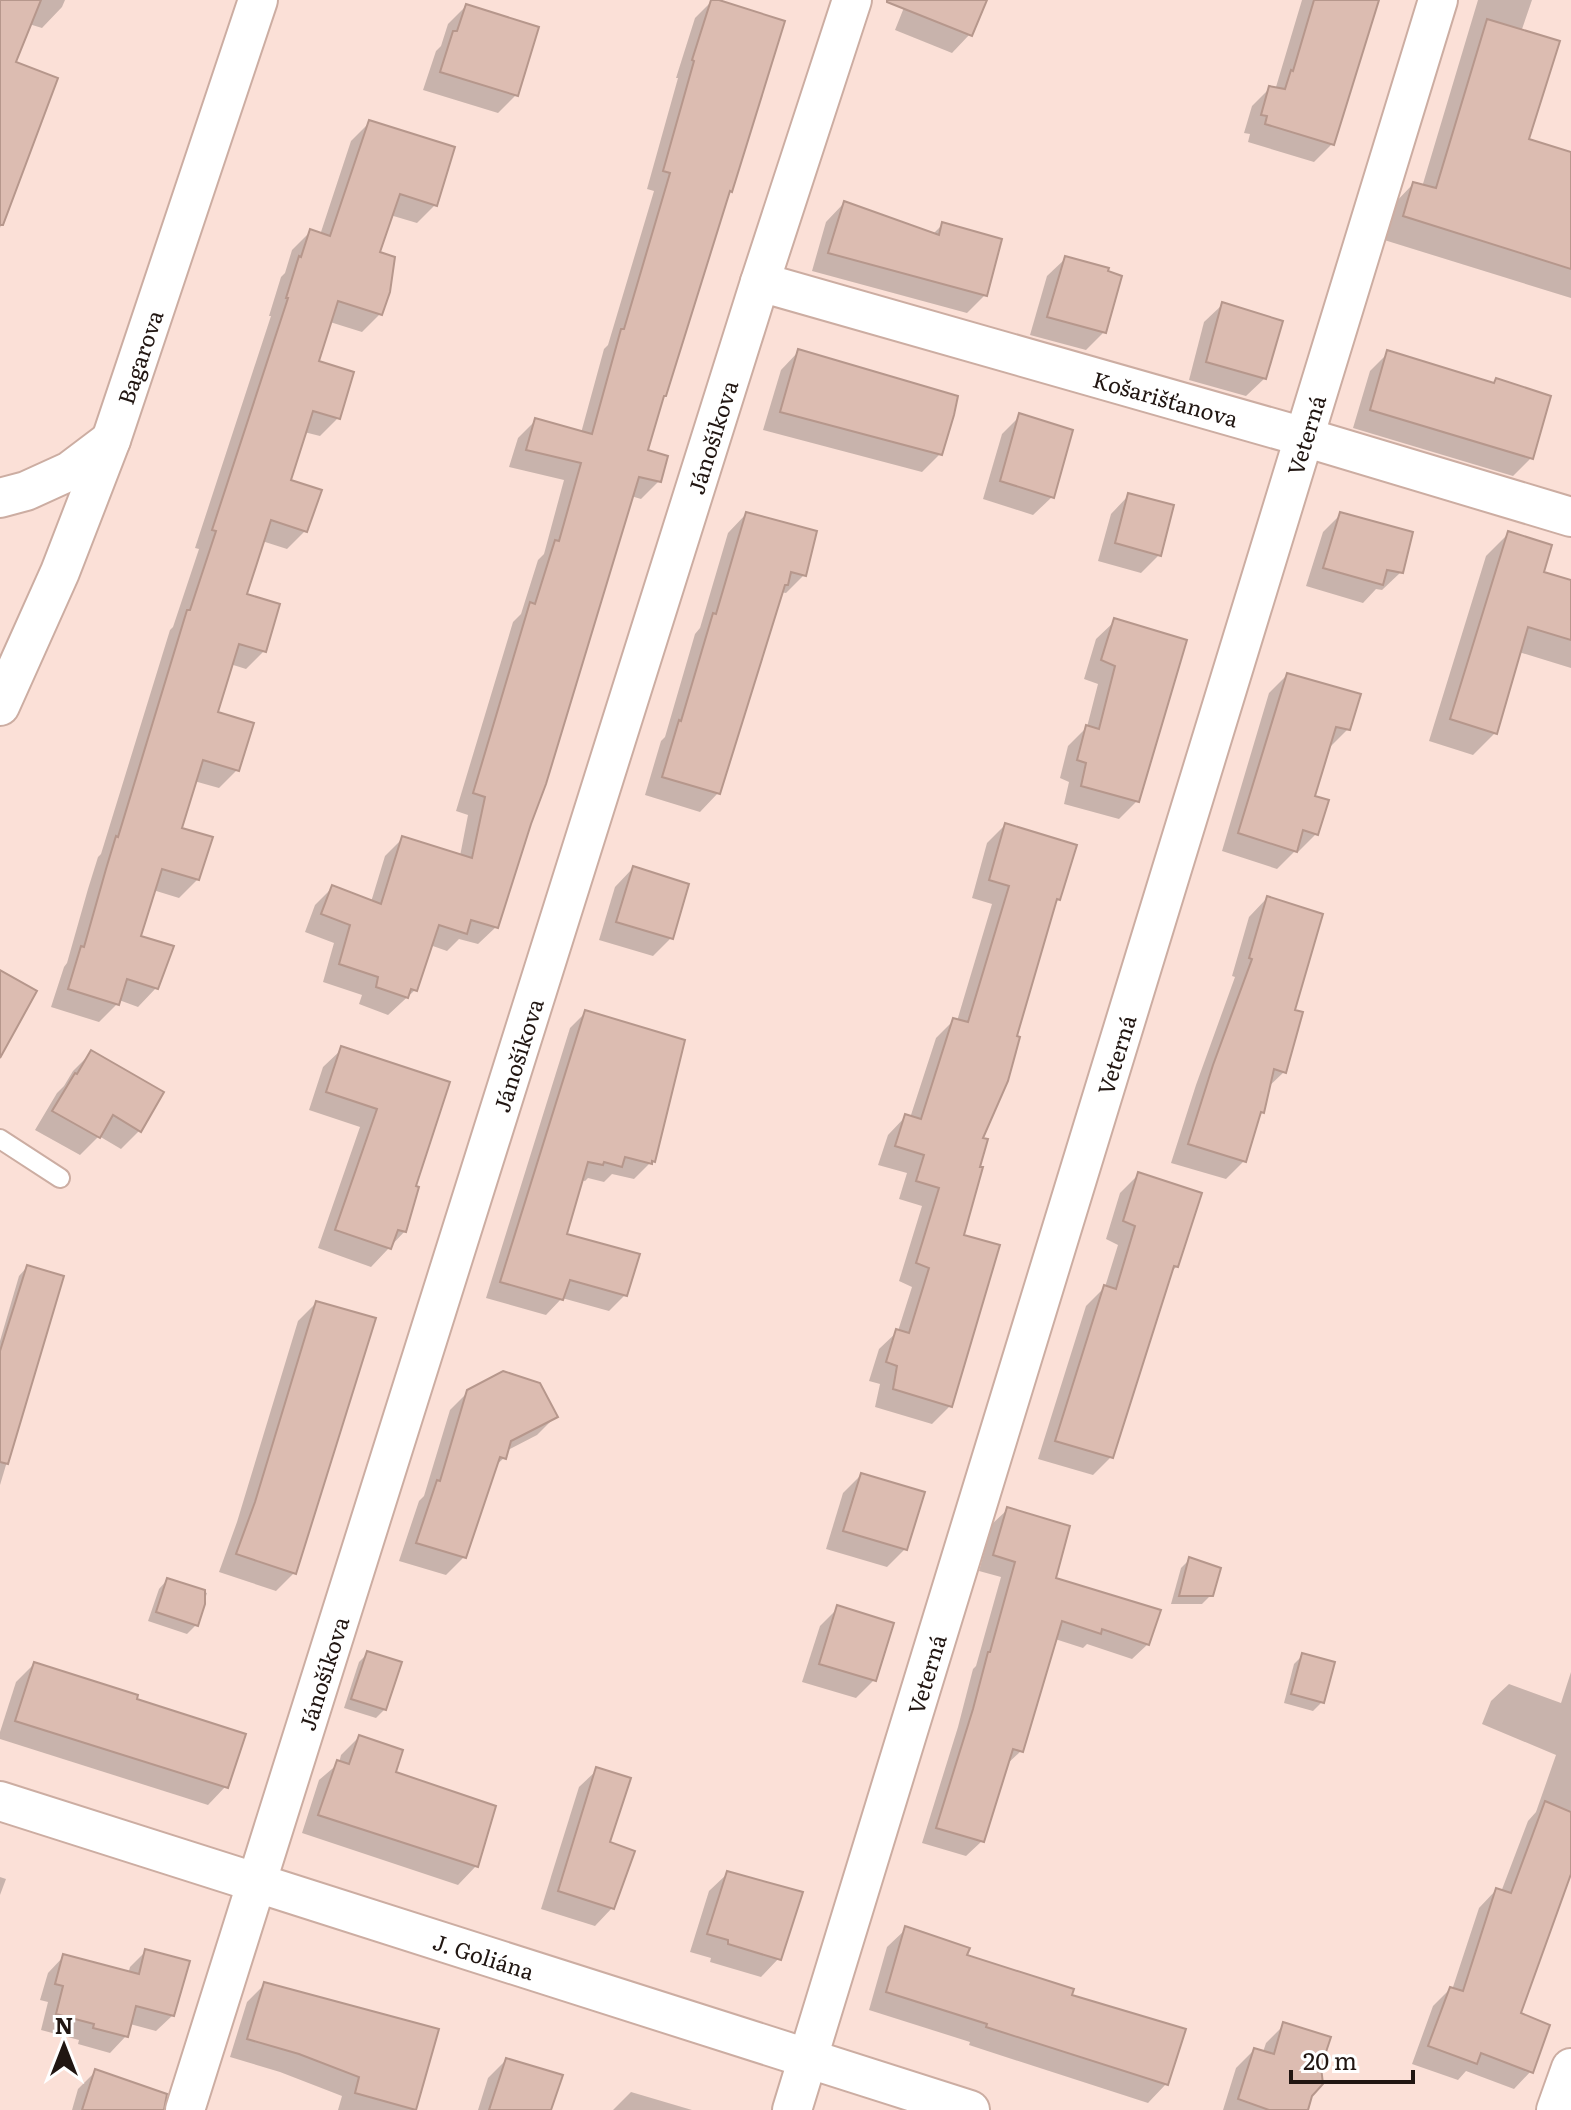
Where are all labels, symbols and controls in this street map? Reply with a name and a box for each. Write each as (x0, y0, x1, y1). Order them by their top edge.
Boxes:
street label: Bagarova (108, 305, 170, 408)
street label: Košarišťanova (1089, 361, 1242, 434)
street label: Jánošíkova (678, 376, 745, 498)
street label: Veterná (1277, 391, 1333, 479)
street label: Jánošíkova (483, 994, 550, 1116)
street label: Veterná (1087, 1010, 1143, 1098)
street label: Jánošíkova (289, 1612, 356, 1734)
street label: Veterná (898, 1630, 953, 1718)
street label: J. Goliána (429, 1924, 539, 1987)
north arrow (24, 2006, 104, 2086)
text: N (55, 2008, 73, 2041)
scale bar (1291, 2034, 1413, 2084)
text: 20 m (1303, 2042, 1357, 2077)

